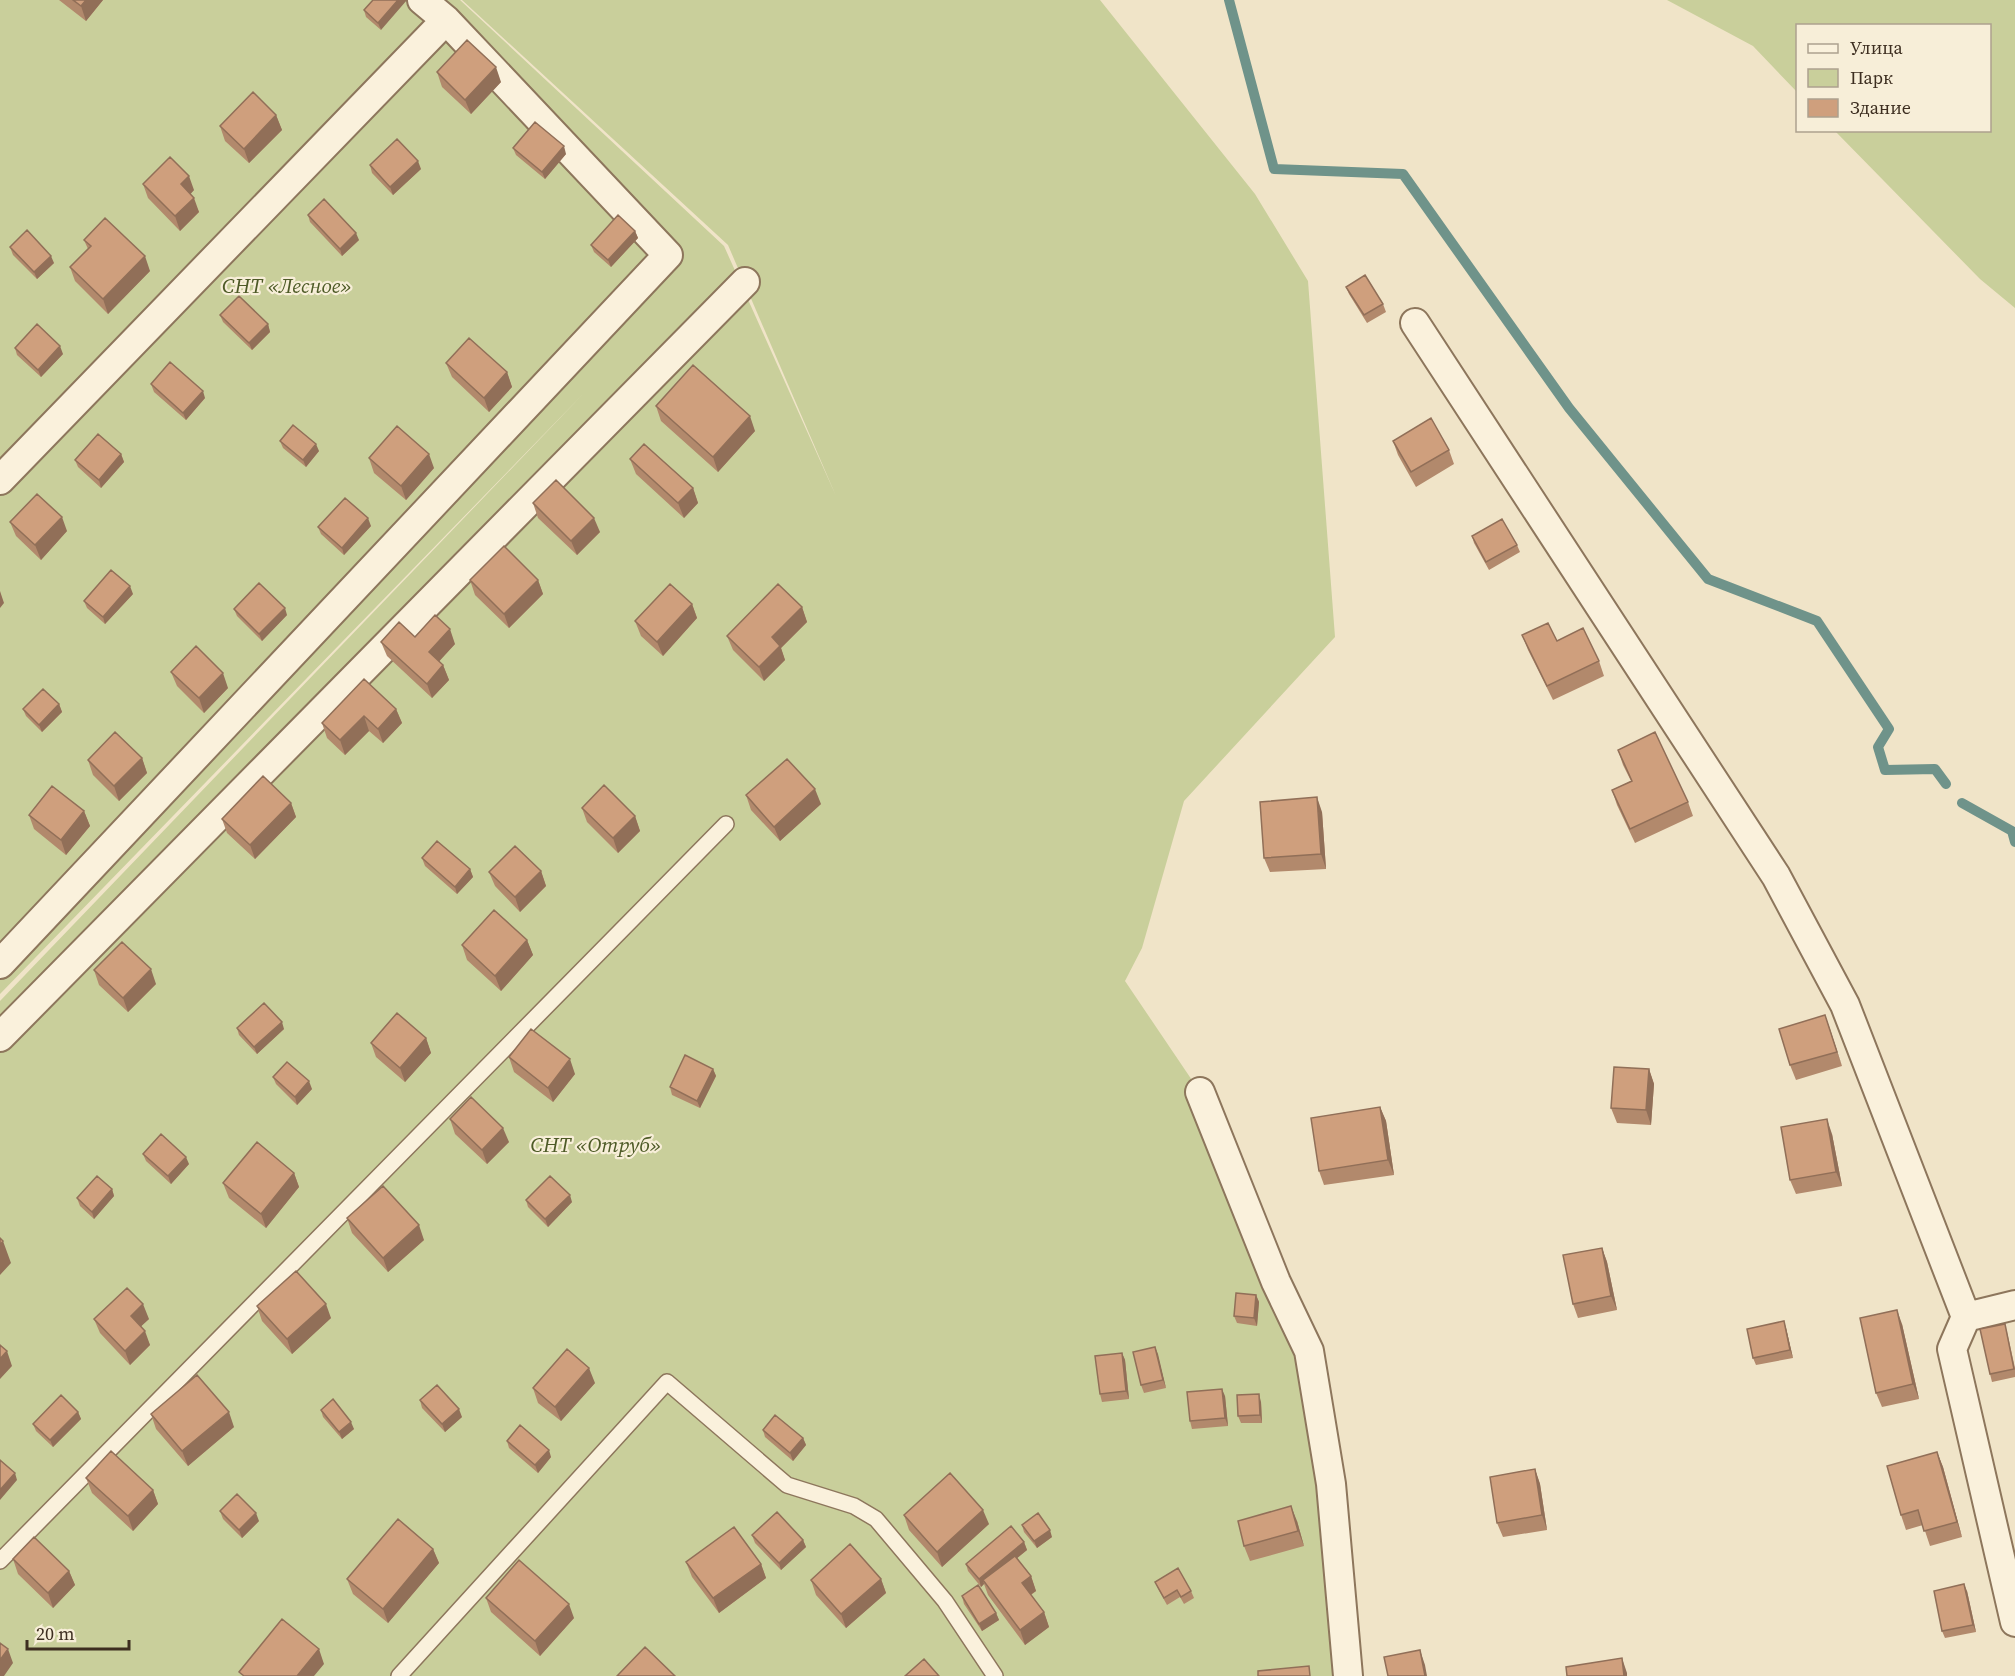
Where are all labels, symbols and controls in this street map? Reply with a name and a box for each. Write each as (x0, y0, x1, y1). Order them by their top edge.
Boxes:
legend (1796, 24, 1991, 132)
text: Улица (1850, 35, 1903, 60)
text: Парк (1850, 65, 1893, 90)
text: Здание (1850, 95, 1911, 120)
park label: СНТ «Лесное» (222, 271, 352, 300)
park label: СНТ «Отруб» (531, 1130, 661, 1159)
scale bar (27, 1613, 129, 1651)
text: 20 m (36, 1621, 74, 1646)

